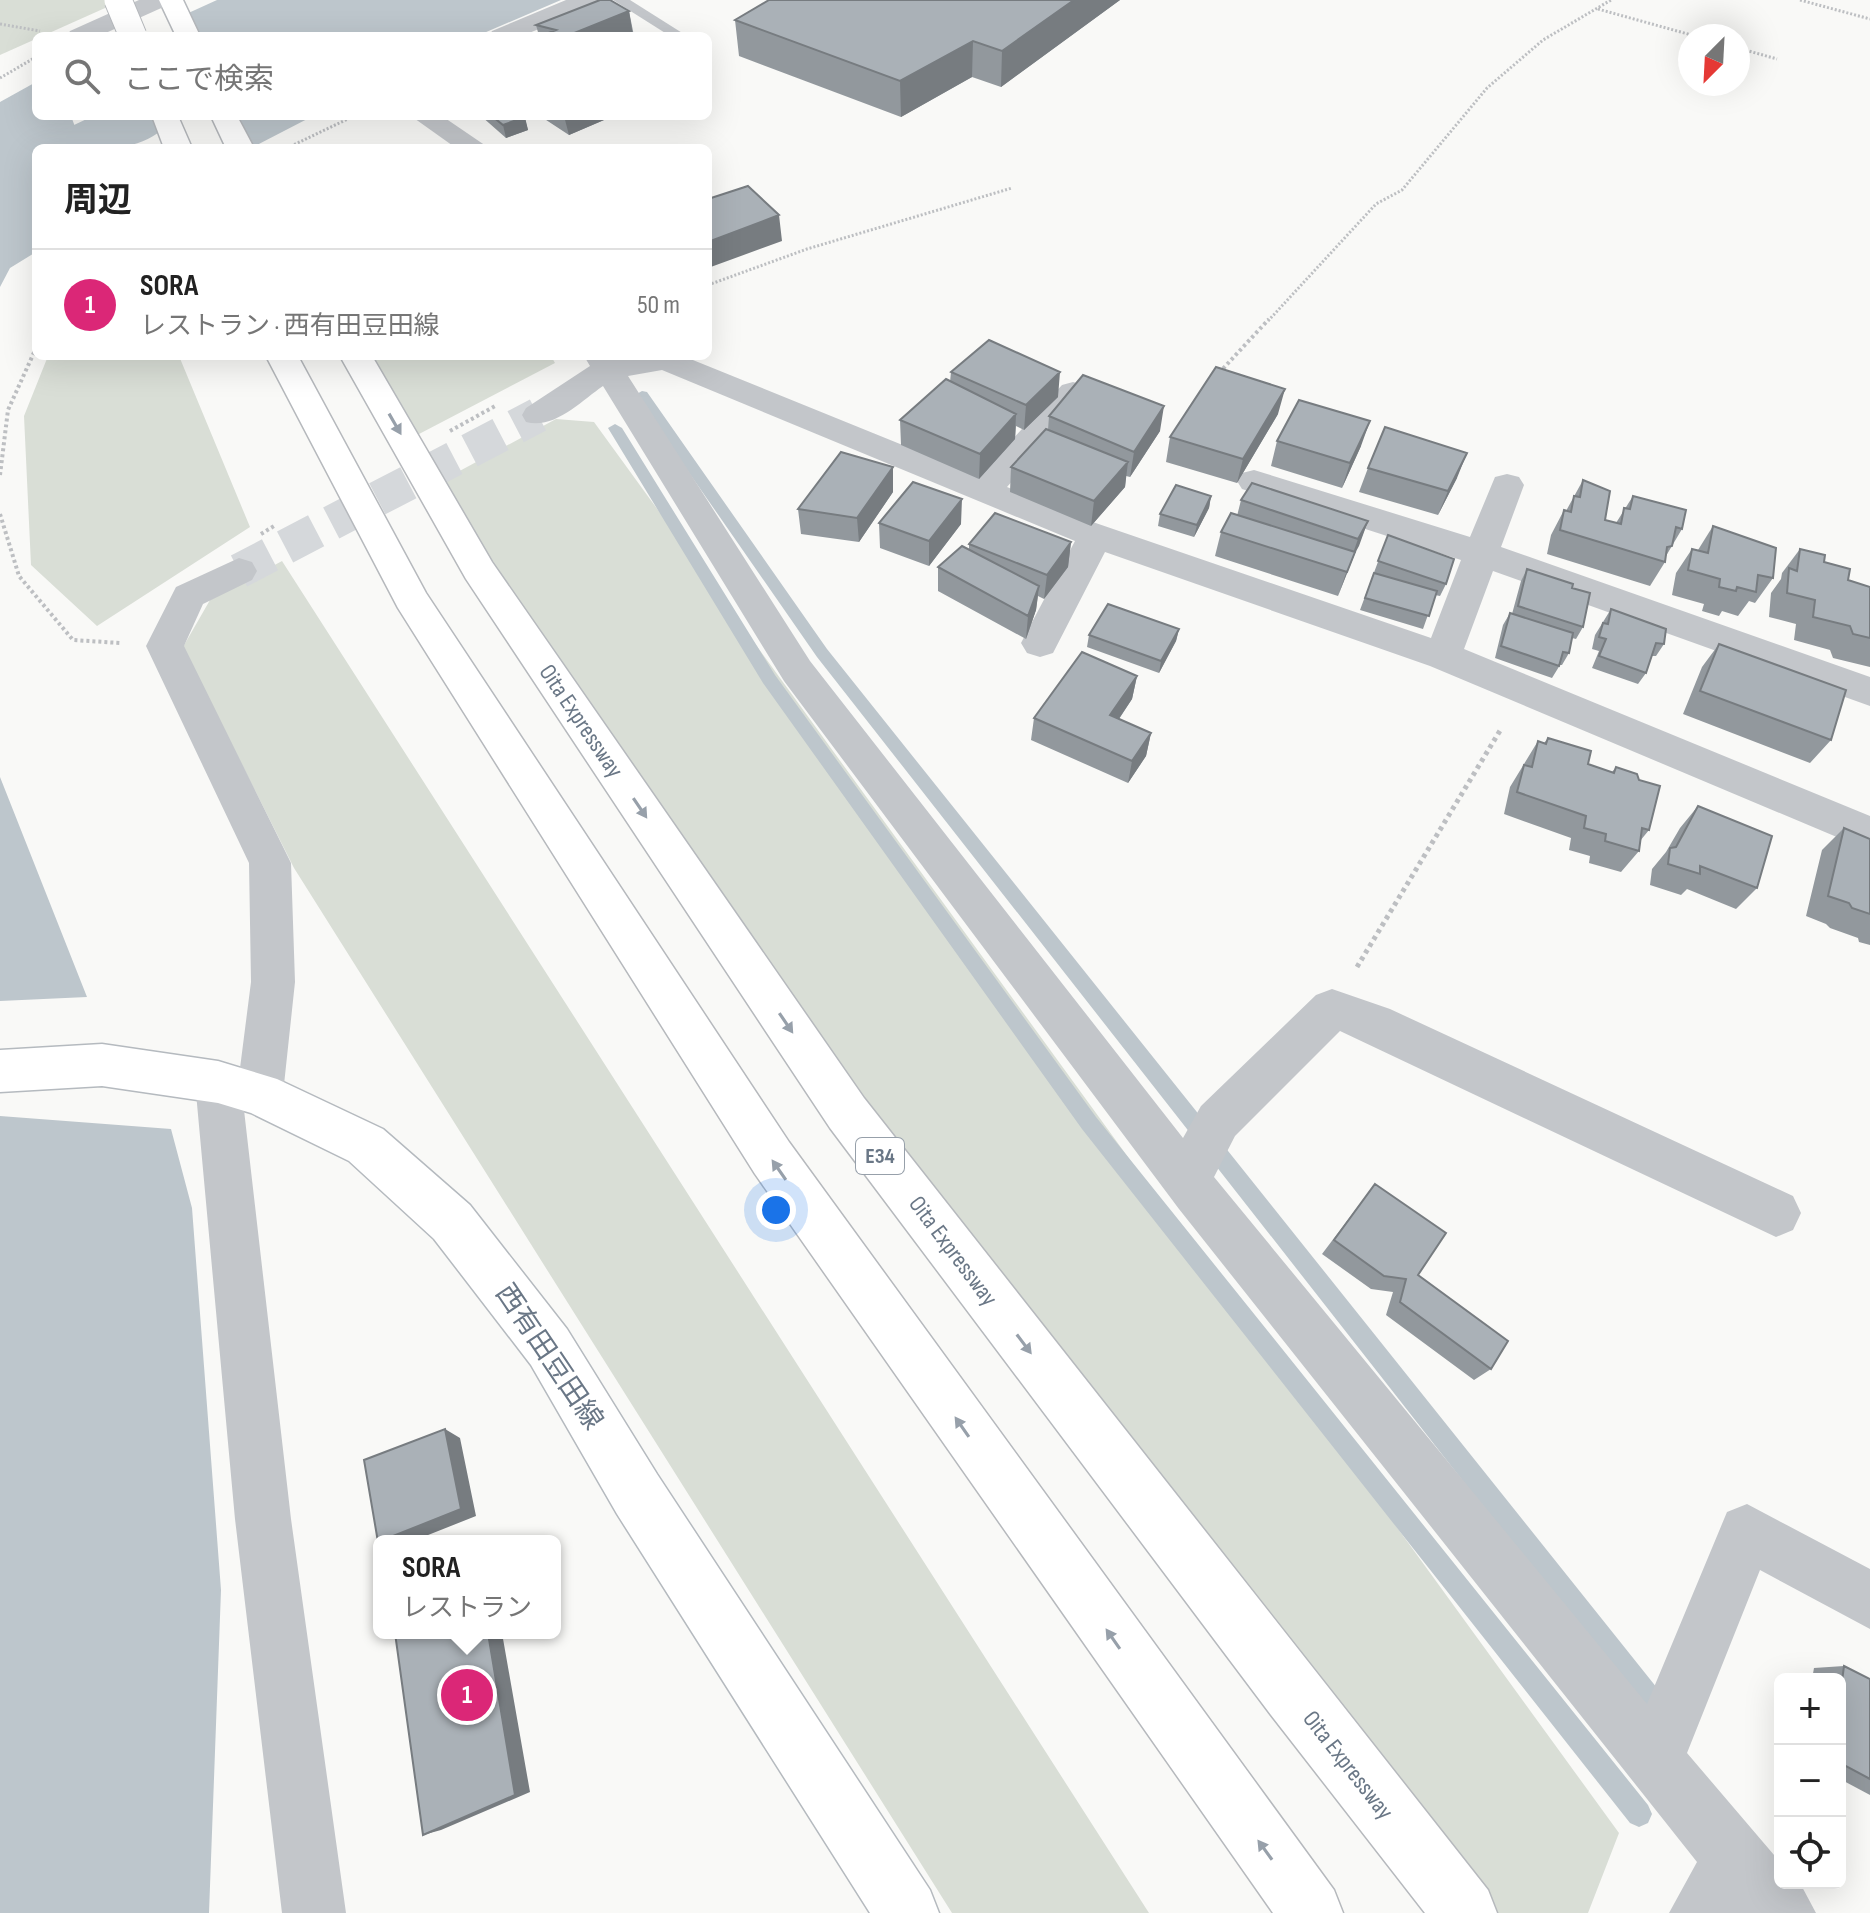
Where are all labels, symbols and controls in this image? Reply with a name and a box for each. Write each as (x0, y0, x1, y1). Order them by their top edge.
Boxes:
north arrow (1678, 24, 1750, 96)
search box (32, 32, 712, 120)
icon: search (60, 54, 104, 98)
text: ここで検索 (124, 62, 274, 98)
text: 周辺 (64, 180, 132, 221)
text: SORA (140, 268, 198, 304)
text: 1 (85, 290, 95, 321)
text: 50 m (637, 290, 680, 321)
text: レストラン · 西有田豆田線 (140, 311, 439, 342)
one-way arrow (388, 413, 402, 435)
street label: Oita Expressway (533, 659, 629, 783)
one-way arrow (632, 797, 647, 818)
one-way arrow (778, 1012, 793, 1034)
road number: E34 (856, 1138, 904, 1174)
one-way arrow (772, 1159, 788, 1180)
your location (756, 1190, 796, 1230)
street label: Oita Expressway (902, 1190, 1004, 1312)
street label: 西有田豆田線 (488, 1278, 610, 1436)
one-way arrow (1016, 1334, 1032, 1354)
one-way arrow (955, 1417, 971, 1438)
popup (373, 1535, 561, 1639)
text: SORA (402, 1550, 460, 1586)
text: レストラン (402, 1593, 532, 1624)
one-way arrow (1106, 1629, 1121, 1650)
pin: 1 (441, 1665, 493, 1725)
map controls (1774, 1673, 1846, 1889)
button: + (1774, 1673, 1846, 1745)
street label: Oita Expressway (1297, 1705, 1399, 1825)
button: − (1774, 1745, 1846, 1817)
button: locate (1774, 1817, 1846, 1889)
one-way arrow (1257, 1839, 1273, 1861)

